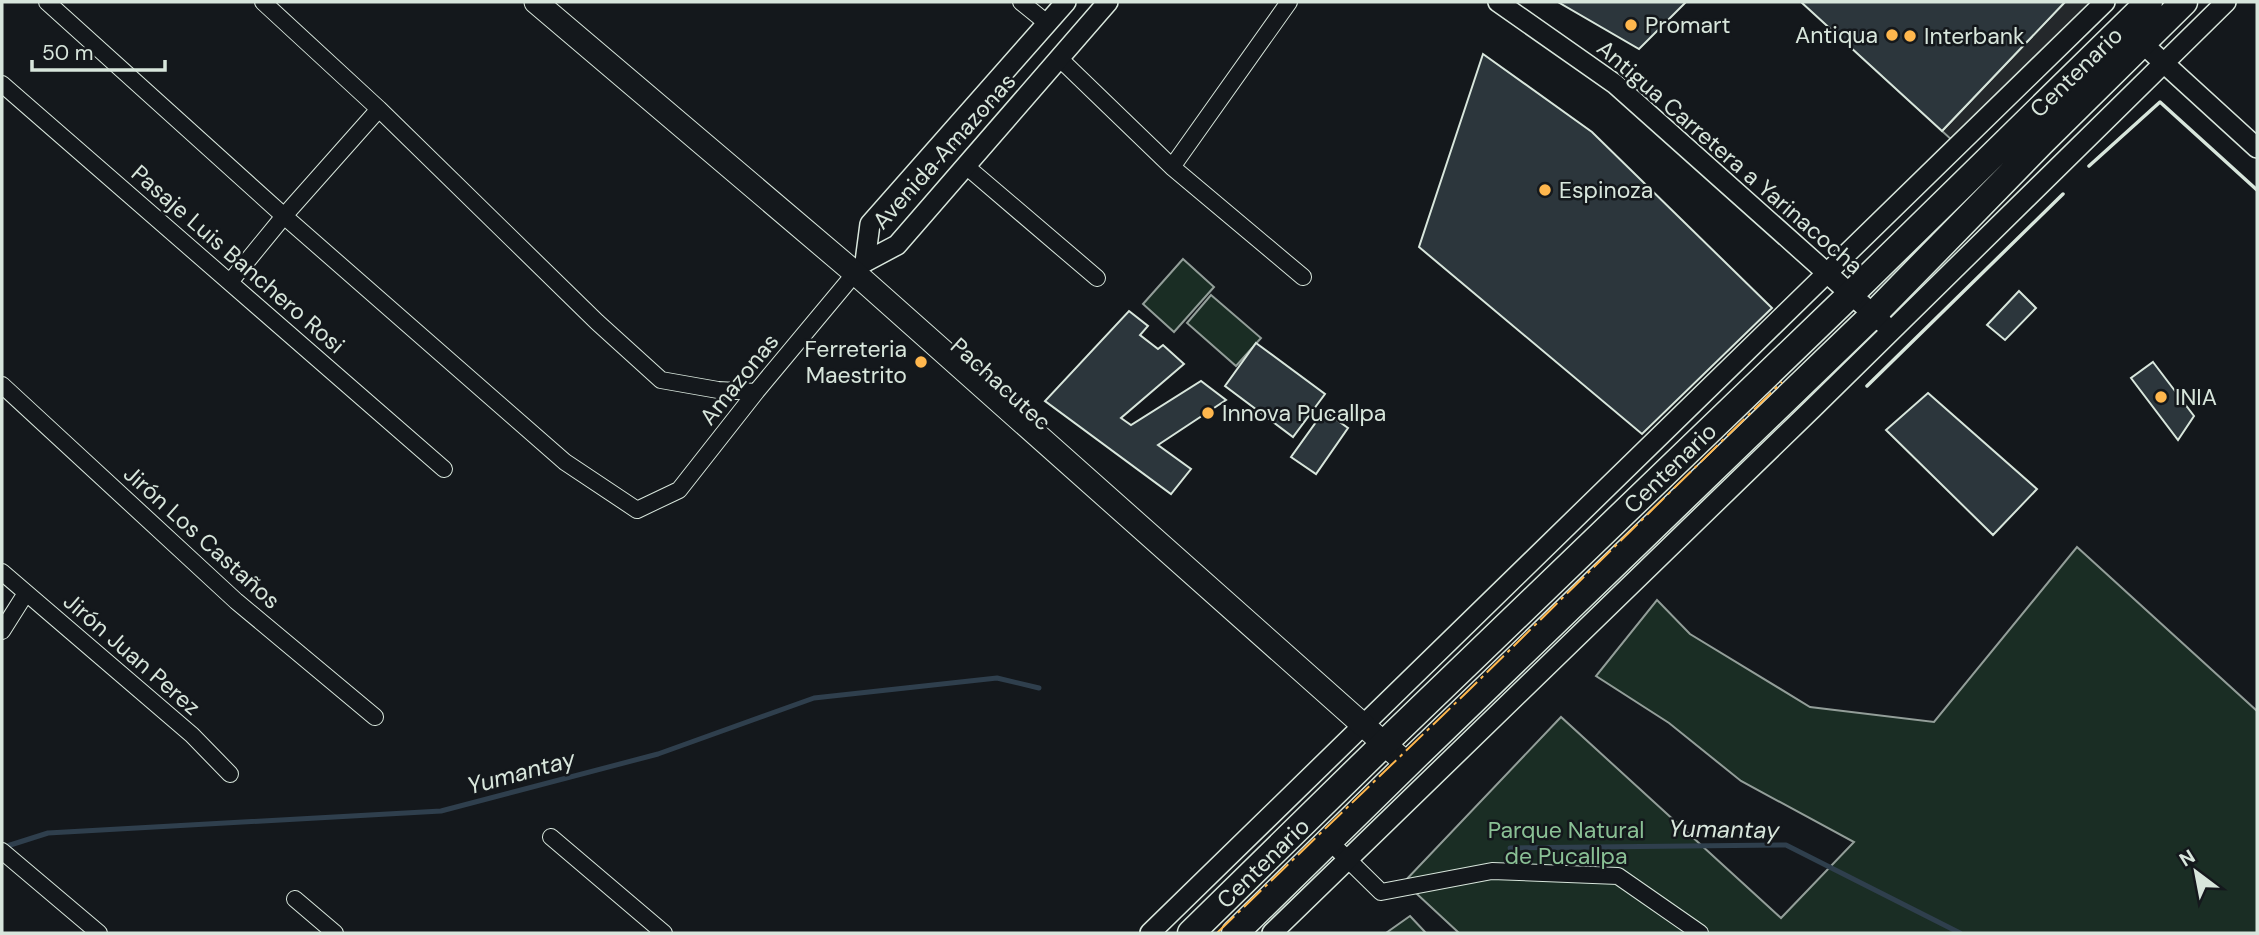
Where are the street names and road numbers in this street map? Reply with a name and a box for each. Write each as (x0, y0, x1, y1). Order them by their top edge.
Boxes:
street label: Centenario (2023, 20, 2129, 124)
street label: Antigua Carretera a Yarinacocha (1591, 33, 1869, 281)
street label: Avenida Amazonas (866, 67, 1022, 235)
street label: Pasaje Luis Banchero Rosi (125, 158, 351, 360)
street label: Amazonas (693, 327, 785, 431)
street label: Pachacutec (944, 331, 1058, 437)
street label: Centenario (1617, 416, 1723, 520)
street label: Jirón Los Castaños (117, 459, 287, 615)
street label: Jirón Juan Perez (57, 586, 207, 722)
street label: Centenario (1210, 811, 1316, 915)

